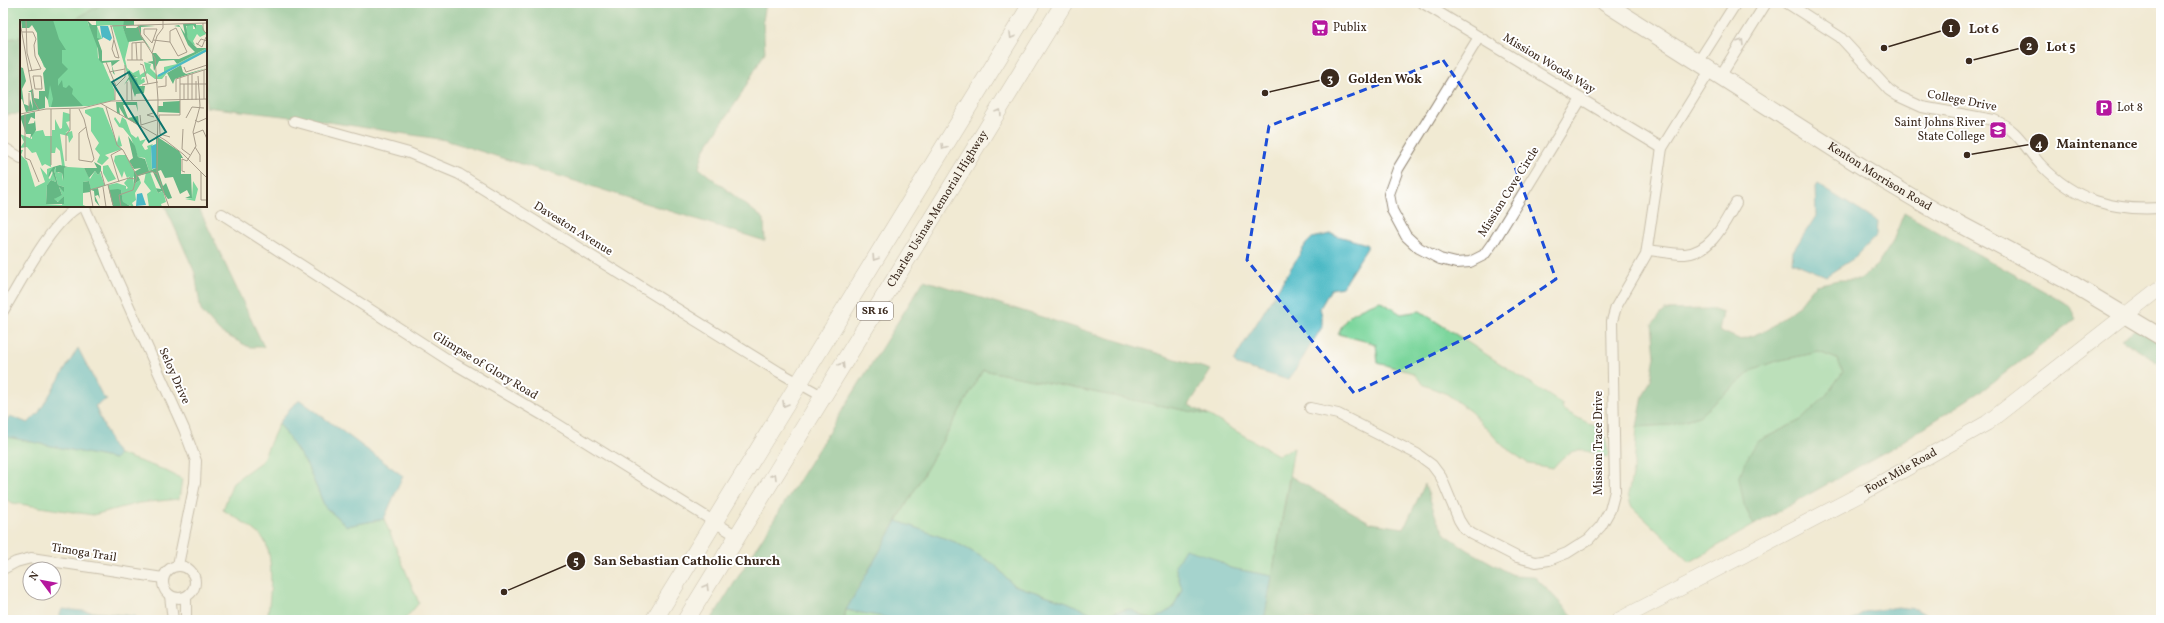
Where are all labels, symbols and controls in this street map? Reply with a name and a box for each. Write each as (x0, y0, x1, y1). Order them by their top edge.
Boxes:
callout: Lot 6 (1941, 16, 2007, 41)
supermarket icon: Publix (1310, 18, 1330, 38)
inset map (20, 20, 207, 207)
place label: Publix (1333, 20, 1367, 36)
text: 1 (1949, 21, 1954, 37)
text: Lot 6 (1969, 21, 1999, 39)
street label: Mission Woods Way (1500, 30, 1599, 98)
one-way arrow (1009, 32, 1017, 39)
callout: Lot 5 (2019, 34, 2084, 59)
one-way arrow (1737, 39, 1744, 46)
text: 2 (2026, 39, 2032, 55)
text: Lot 5 (2046, 39, 2076, 57)
callout: Golden Wok (1320, 66, 1430, 91)
text: Golden Wok (1348, 71, 1422, 89)
text: 3 (1327, 72, 1333, 88)
street label: College Drive (1926, 86, 1998, 116)
parking icon: Lot 8 (2094, 98, 2114, 118)
place label: Lot 8 (2117, 100, 2143, 116)
one-way arrow (994, 109, 1002, 116)
place label: Saint Johns River State College (1894, 115, 1985, 145)
school or university icon: Saint Johns River State College (1988, 120, 2008, 140)
street label: Charles Usinas Memorial Highway (884, 127, 992, 291)
callout: Maintenance (2029, 131, 2146, 156)
text: Maintenance (2057, 136, 2138, 154)
text: 4 (2035, 137, 2043, 153)
street label: Kenton Morrison Road (1824, 139, 1935, 215)
one-way arrow (941, 143, 948, 150)
street label: Mission Cove Circle (1475, 143, 1543, 240)
street label: Daveston Avenue (530, 198, 616, 260)
one-way arrow (873, 253, 880, 260)
road number: SR 16 (857, 302, 893, 320)
street label: Glimpse of Glory Road (429, 328, 541, 404)
street label: Seloy Drive (154, 345, 194, 407)
one-way arrow (837, 362, 844, 369)
street label: Mission Trace Drive (1591, 390, 1607, 495)
one-way arrow (783, 400, 790, 407)
street label: Four Mile Road (1862, 445, 1940, 498)
one-way arrow (769, 473, 776, 480)
street label: Timoga Trail (50, 540, 118, 566)
callout: San Sebastian Catholic Church (566, 548, 788, 573)
text: San Sebastian Catholic Church (594, 553, 781, 571)
text: 5 (573, 554, 579, 570)
north arrow (22, 561, 62, 601)
text: N (26, 569, 43, 584)
one-way arrow (702, 584, 709, 591)

